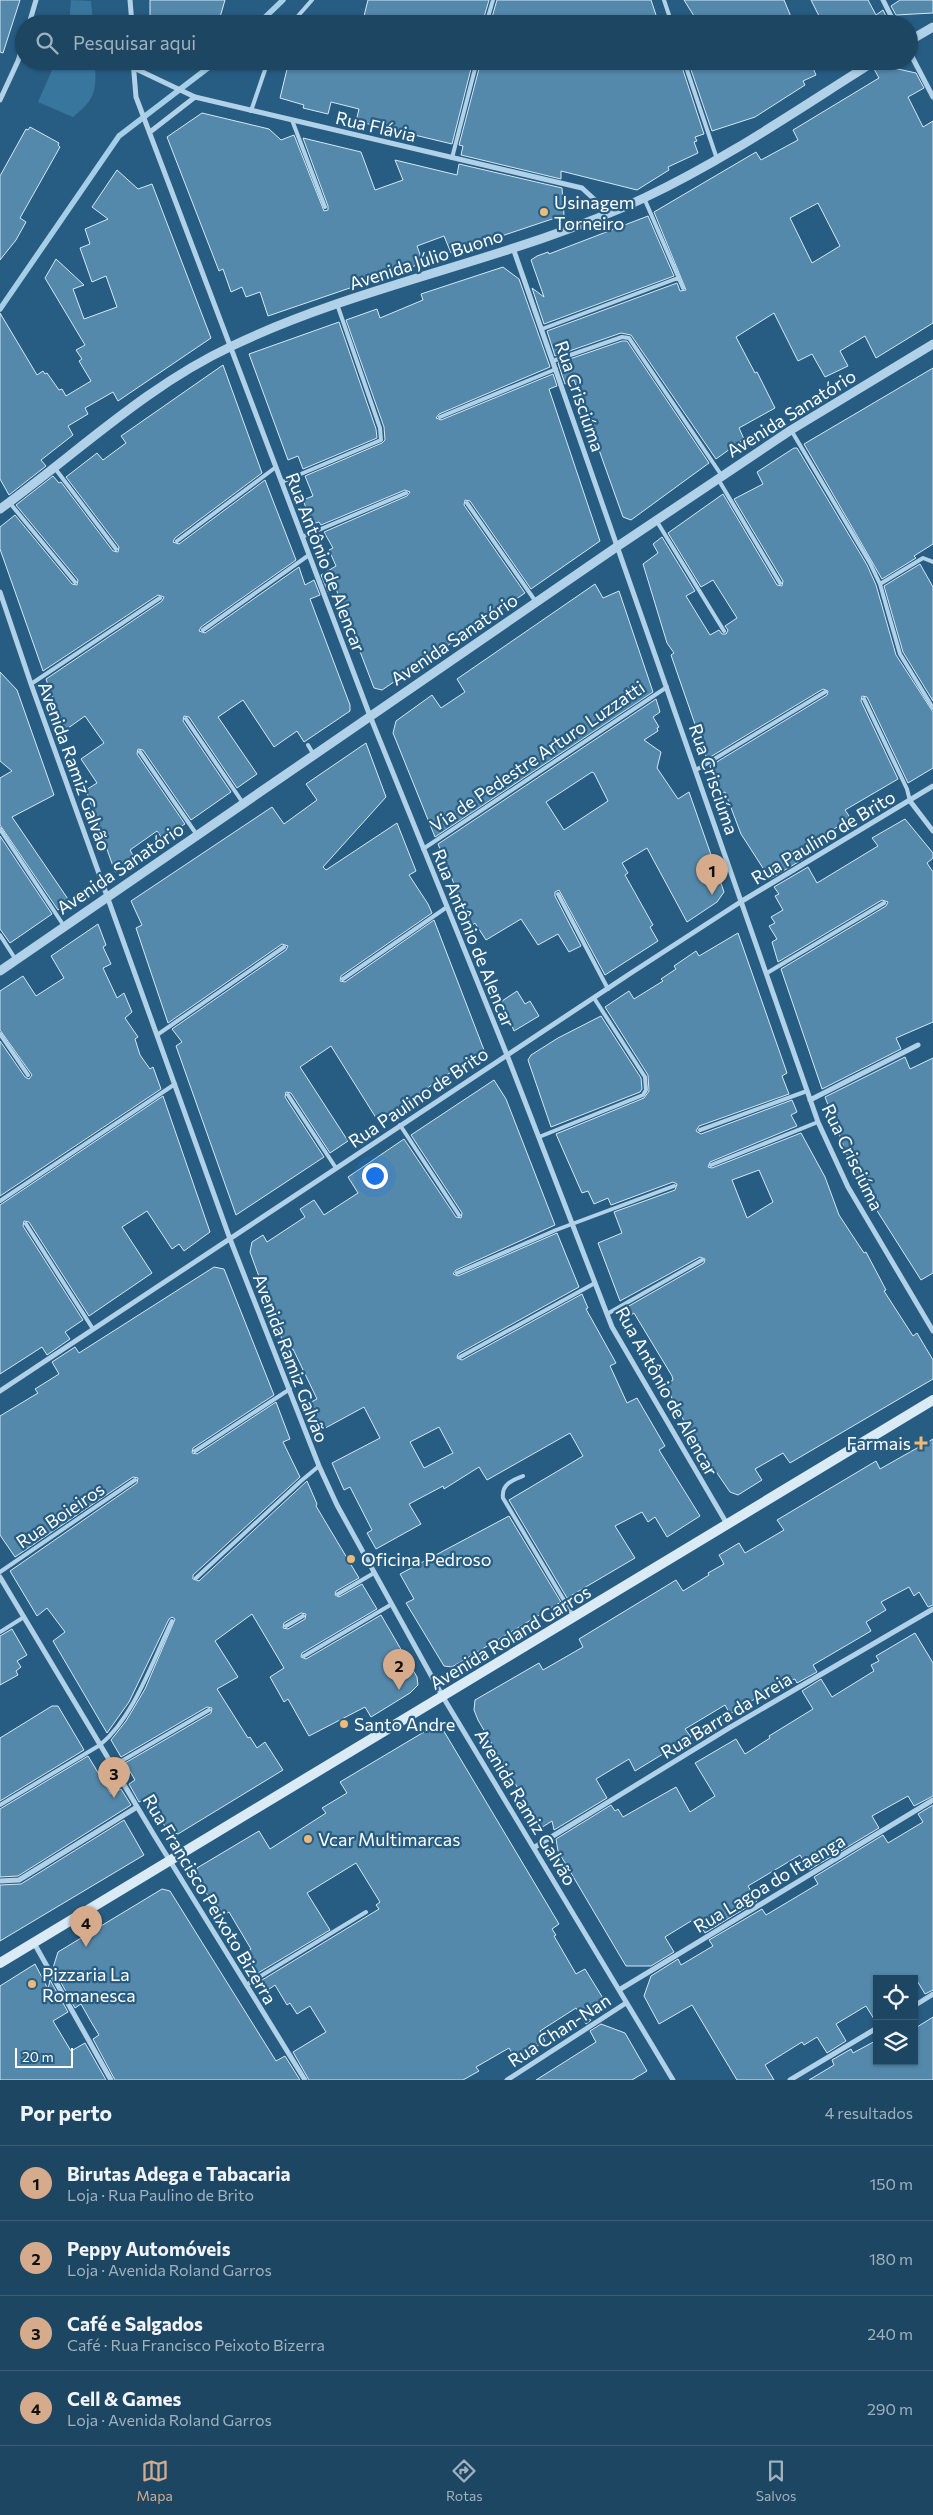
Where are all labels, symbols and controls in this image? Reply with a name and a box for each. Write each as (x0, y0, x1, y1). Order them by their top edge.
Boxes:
search box (15, 15, 918, 70)
icon: search (33, 29, 61, 57)
text: Pesquisar aqui (73, 31, 196, 54)
street label: Rua Flávia (333, 106, 419, 146)
place label: Usinagem Torneiro (554, 191, 634, 234)
marker: Usinagem Torneiro (538, 206, 550, 218)
street label: Avenida Júlio Buono (346, 224, 506, 294)
street label: Rua Crisciúma (551, 338, 609, 454)
street label: Avenida Sanatório (722, 364, 860, 462)
street label: Rua Antônio de Alencar (282, 469, 370, 655)
street label: Avenida Sanatório (386, 588, 522, 690)
street label: Via de Pedestre Arturo Luzzatti (426, 676, 648, 836)
street label: Avenida Ramiz Galvão (34, 678, 116, 854)
street label: Rua Crisciúma (685, 721, 743, 837)
street label: Rua Paulino de Brito (747, 785, 899, 889)
street label: Avenida Sanatório (52, 817, 188, 919)
street label: Rua Antônio de Alencar (428, 846, 520, 1030)
pin: 1 (696, 854, 728, 895)
street label: Rua Paulino de Brito (344, 1042, 492, 1152)
street label: Rua Crisciúma (818, 1100, 888, 1214)
your location (362, 1163, 388, 1189)
street label: Avenida Ramiz Galvão (249, 1271, 333, 1445)
street label: Rua Antônio de Alencar (611, 1302, 723, 1480)
place label: Farmais (846, 1432, 911, 1454)
marker: Farmais (915, 1437, 927, 1449)
street label: Rua Boieiros (12, 1477, 108, 1553)
place label: Oficina Pedroso (361, 1548, 491, 1570)
marker: Oficina Pedroso (345, 1553, 357, 1565)
street label: Avenida Roland Garros (425, 1580, 595, 1694)
pin: 2 (383, 1649, 415, 1690)
street label: Rua Barra da Areia (656, 1667, 796, 1763)
place label: Santo Andre (354, 1713, 455, 1735)
marker: Santo Andre (338, 1718, 350, 1730)
street label: Avenida Ramiz Galvão (471, 1725, 581, 1889)
pin: 3 (98, 1757, 130, 1798)
street label: Rua Francisco Peixoto Bizerra (138, 1790, 282, 2008)
place label: Vcar Multimarcas (318, 1828, 460, 1850)
street label: Rua Lagoa do Itaenga (689, 1829, 849, 1937)
marker: Vcar Multimarcas (302, 1833, 314, 1845)
pin: 4 (70, 1906, 102, 1947)
place label: Pizzaria La Romanesca (42, 1963, 136, 2006)
map controls (873, 1975, 918, 2065)
button: locate (873, 1975, 918, 2020)
marker: Pizzaria La Romanesca (26, 1978, 38, 1990)
street label: Rua Chan-Nan (503, 1989, 615, 2071)
button: layers (873, 2020, 918, 2065)
scale bar (15, 2045, 72, 2068)
text: 20 m (22, 2048, 54, 2065)
text: Por perto (20, 2100, 112, 2125)
text: 4 resultados (825, 2103, 913, 2122)
text: Birutas Adega e Tabacaria (67, 2162, 291, 2185)
text: 1 (32, 2174, 40, 2193)
text: 150 m (870, 2174, 913, 2193)
text: Loja · Rua Paulino de Brito (67, 2185, 254, 2204)
text: Peppy Automóveis (67, 2237, 231, 2260)
text: 2 (31, 2249, 41, 2268)
text: 180 m (869, 2249, 913, 2268)
text: Loja · Avenida Roland Garros (67, 2260, 272, 2279)
text: Café e Salgados (67, 2312, 203, 2335)
text: 3 (31, 2324, 41, 2343)
text: 240 m (867, 2324, 913, 2343)
text: Café · Rua Francisco Peixoto Bizerra (67, 2335, 325, 2354)
text: Cell & Games (67, 2387, 181, 2410)
text: 4 (31, 2399, 41, 2418)
text: 290 m (867, 2399, 913, 2418)
text: Loja · Avenida Roland Garros (67, 2410, 272, 2429)
tab: Mapa (137, 2457, 173, 2504)
tab: Rotas (446, 2457, 483, 2504)
tab: Salvos (756, 2457, 796, 2504)

